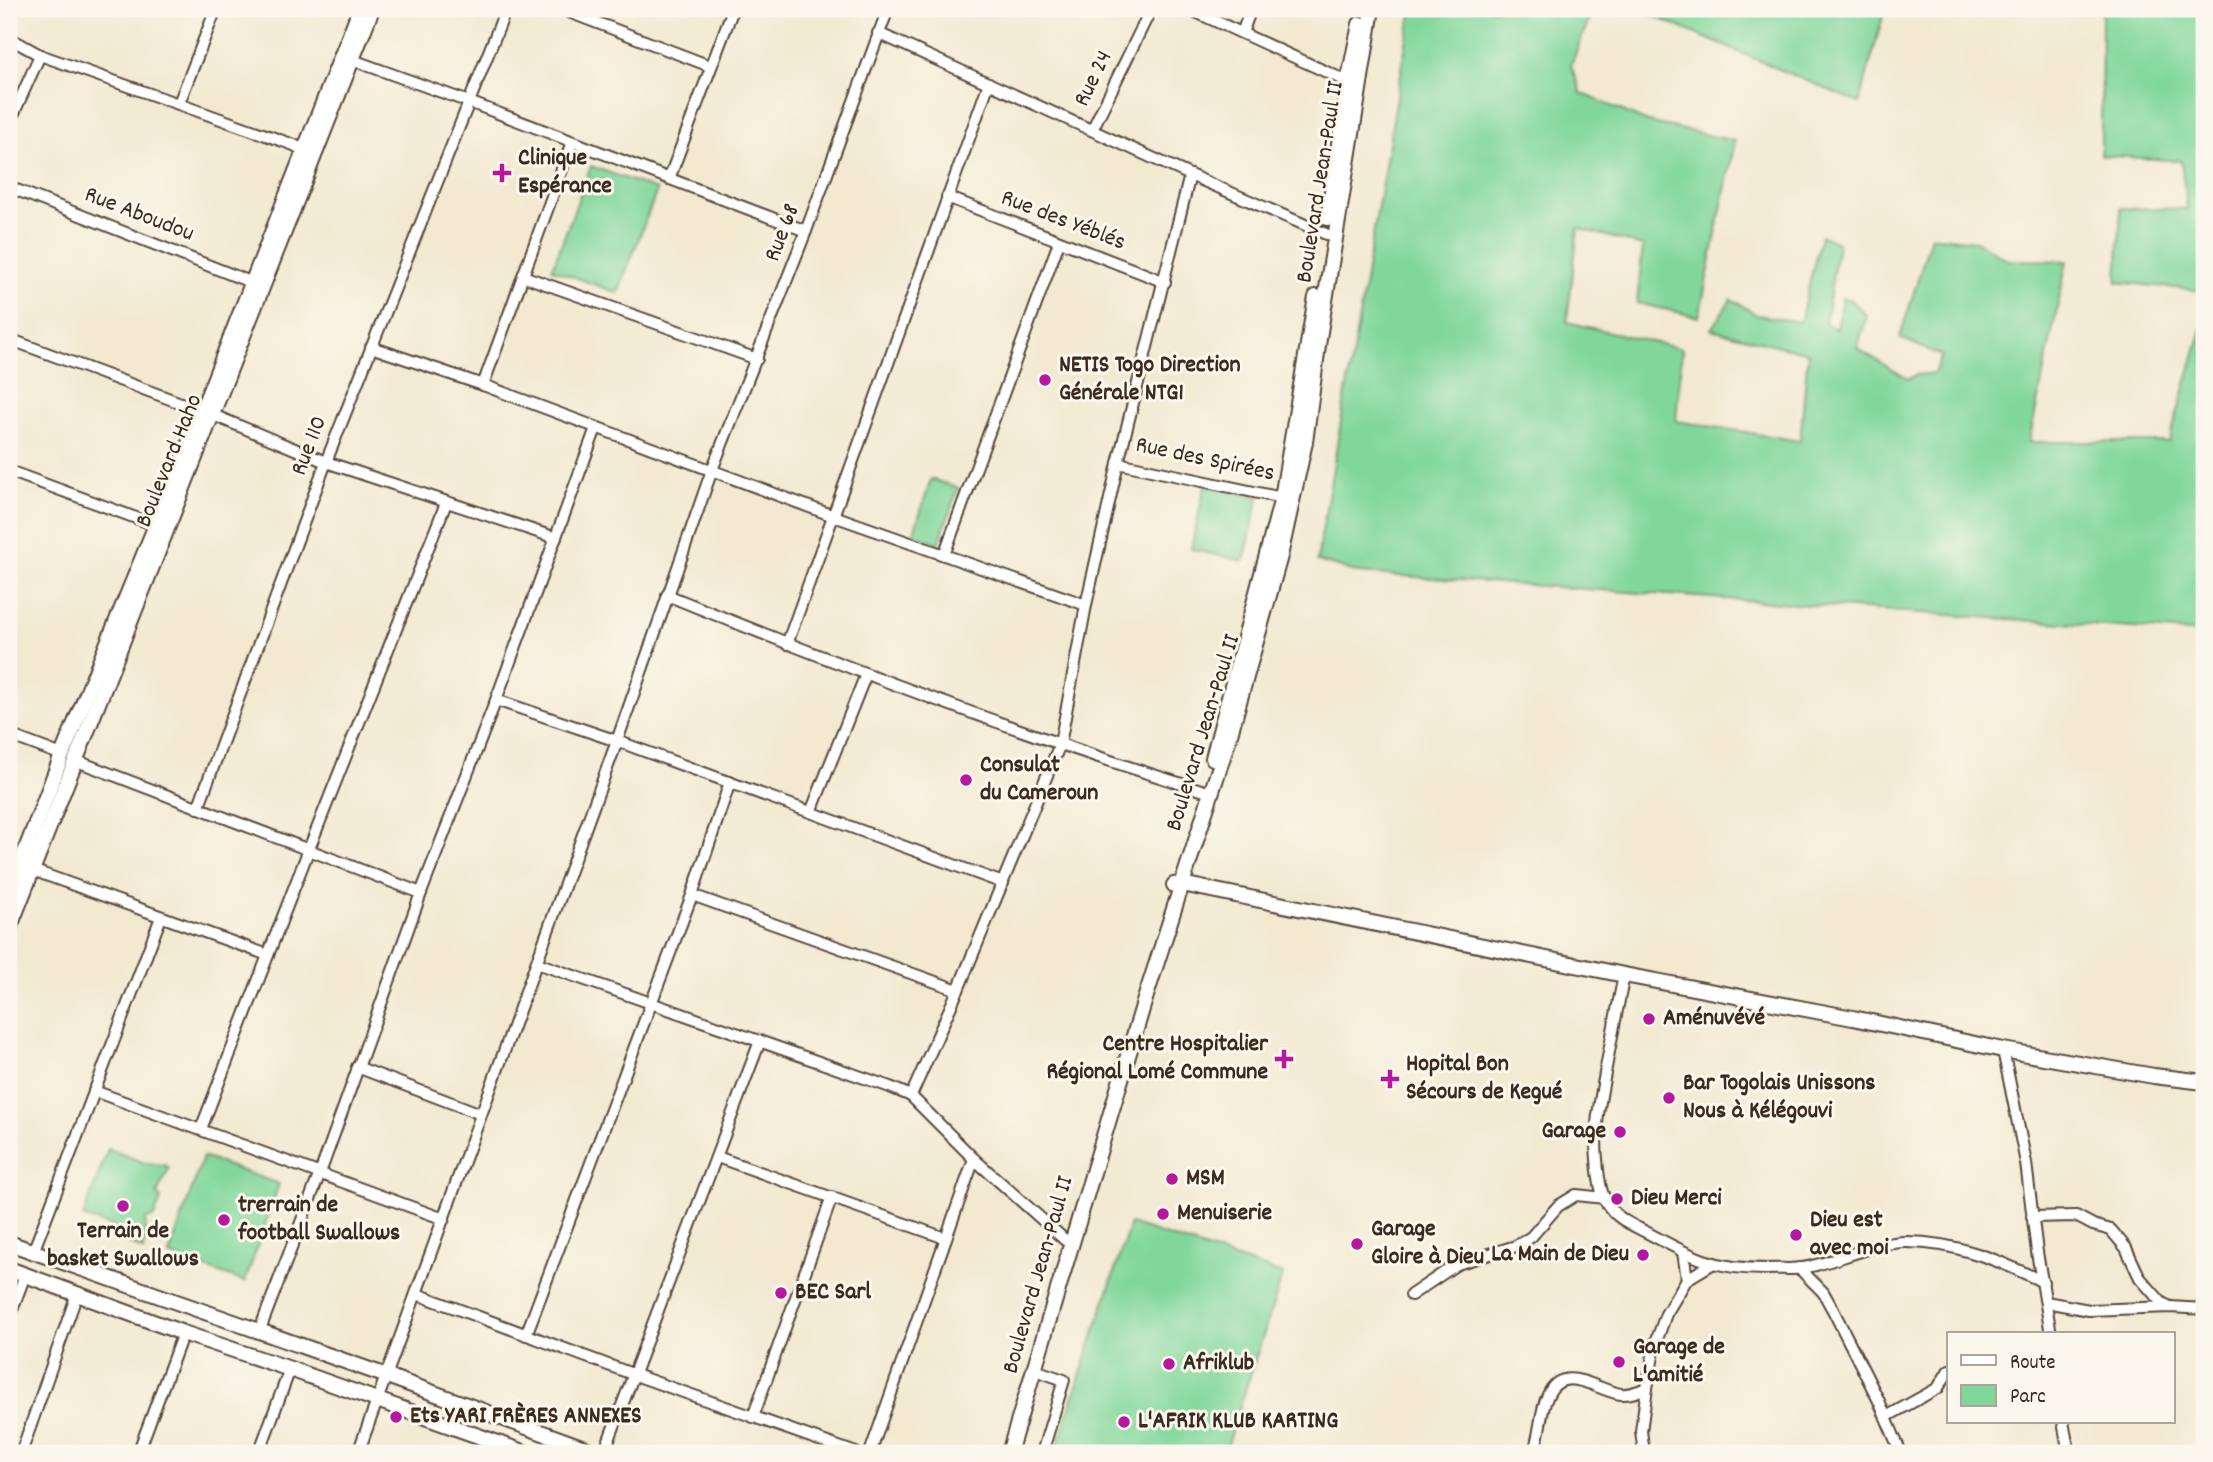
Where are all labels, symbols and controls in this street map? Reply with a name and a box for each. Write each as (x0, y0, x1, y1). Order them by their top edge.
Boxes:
street label: Rue 24 (1066, 45, 1122, 113)
street label: Boulevard Jean-Paul II (1288, 78, 1354, 285)
place label: Clinique Espérance (518, 142, 612, 204)
marker: Clinique Espérance (492, 163, 512, 183)
street label: Rue Aboudou (79, 179, 199, 251)
street label: Rue des Yéblés (996, 182, 1130, 260)
street label: Rue 68 (756, 199, 810, 267)
place label: NETIS Togo Direction Générale NTG1 (1059, 349, 1241, 411)
marker: NETIS Togo Direction Générale NTG1 (1037, 372, 1053, 388)
street label: Boulevard Haho (128, 389, 212, 533)
street label: Rue 110 (283, 411, 337, 481)
street label: Rue des Spirées (1132, 429, 1278, 491)
street label: Boulevard Jean-Paul II (1158, 630, 1250, 836)
place label: Consulat du Cameroun (980, 749, 1098, 811)
marker: Consulat du Cameroun (958, 772, 974, 788)
place label: Aménuvévé (1663, 1002, 1765, 1036)
marker: Aménuvévé (1641, 1011, 1657, 1027)
place label: Centre Hospitalier Régional Lomé Commune (1047, 1028, 1269, 1090)
place label: Hopital Bon Sécours de Kegué (1406, 1048, 1562, 1110)
marker: Centre Hospitalier Régional Lomé Commune (1274, 1049, 1294, 1069)
place label: Bar Togolais Unissons Nous à Kélégouvi (1683, 1067, 1875, 1129)
marker: Hopital Bon Sécours de Kegué (1380, 1069, 1400, 1089)
marker: Bar Togolais Unissons Nous à Kélégouvi (1661, 1090, 1677, 1106)
place label: Garage (1541, 1115, 1606, 1149)
marker: Garage (1612, 1124, 1628, 1140)
place label: MSM (1186, 1162, 1225, 1196)
marker: MSM (1164, 1171, 1180, 1187)
street label: Boulevard Jean-Paul II (995, 1172, 1084, 1378)
place label: Dieu Merci (1631, 1182, 1722, 1216)
place label: trerrain de football Swallows (237, 1189, 400, 1251)
marker: Dieu Merci (1609, 1191, 1625, 1207)
place label: Menuiserie (1177, 1197, 1272, 1231)
marker: Terrain de basket Swallows (115, 1198, 131, 1214)
place label: Dieu est avec moi (1810, 1204, 1889, 1266)
marker: Menuiserie (1155, 1206, 1171, 1222)
marker: trerrain de football Swallows (216, 1212, 232, 1228)
place label: Garage Gloire à Dieu (1371, 1213, 1484, 1275)
place label: Terrain de basket Swallows (47, 1215, 199, 1277)
marker: Dieu est avec moi (1788, 1227, 1804, 1243)
marker: Garage Gloire à Dieu (1349, 1236, 1365, 1252)
place label: La Main de Dieu (1491, 1238, 1629, 1272)
marker: La Main de Dieu (1635, 1247, 1651, 1263)
place label: BEC Sarl (795, 1276, 871, 1310)
marker: BEC Sarl (773, 1285, 789, 1301)
place label: Garage de L'amitié (1633, 1331, 1725, 1393)
legend (1947, 1332, 2174, 1424)
place label: Afriklub (1183, 1347, 1254, 1381)
text: Route (2010, 1349, 2056, 1379)
marker: Garage de L'amitié (1611, 1354, 1627, 1370)
marker: Afriklub (1161, 1356, 1177, 1372)
text: Parc (2010, 1383, 2046, 1413)
place label: Ets YARI FRÈRES ANNEXES (410, 1400, 641, 1434)
place label: L'AFRIK KLUB KARTING (1138, 1405, 1338, 1439)
marker: Ets YARI FRÈRES ANNEXES (388, 1409, 404, 1425)
marker: L'AFRIK KLUB KARTING (1116, 1414, 1132, 1430)

